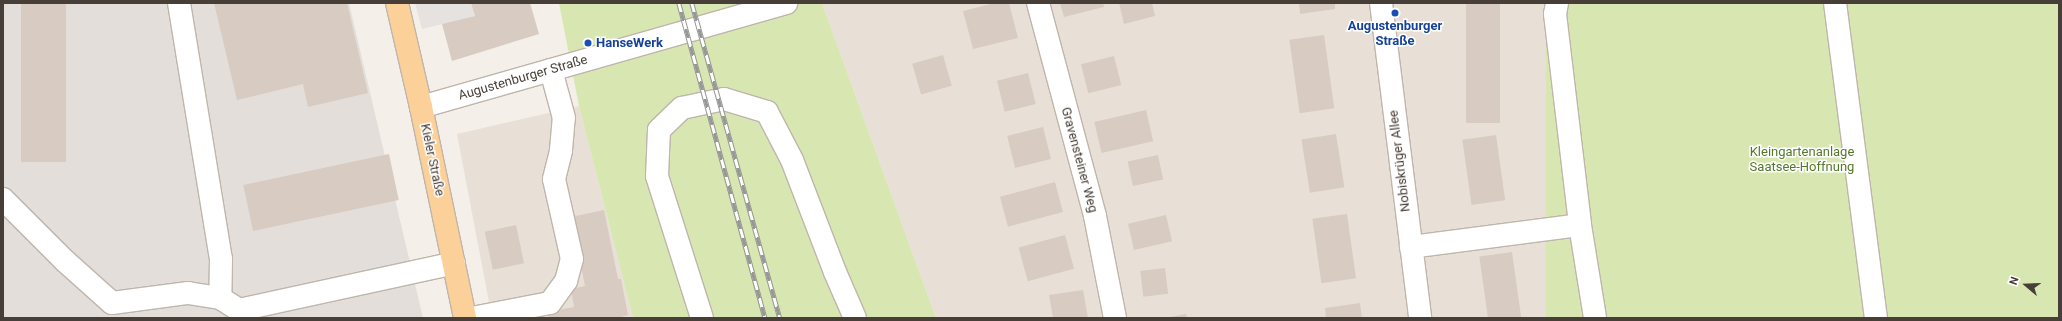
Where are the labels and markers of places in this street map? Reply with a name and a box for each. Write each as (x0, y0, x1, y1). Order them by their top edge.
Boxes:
marker: Augustenburger Straße (1390, 8, 1400, 18)
place label: Augustenburger Straße (1348, 19, 1442, 50)
place label: HanseWerk (596, 35, 663, 51)
marker: HanseWerk (583, 38, 593, 48)

